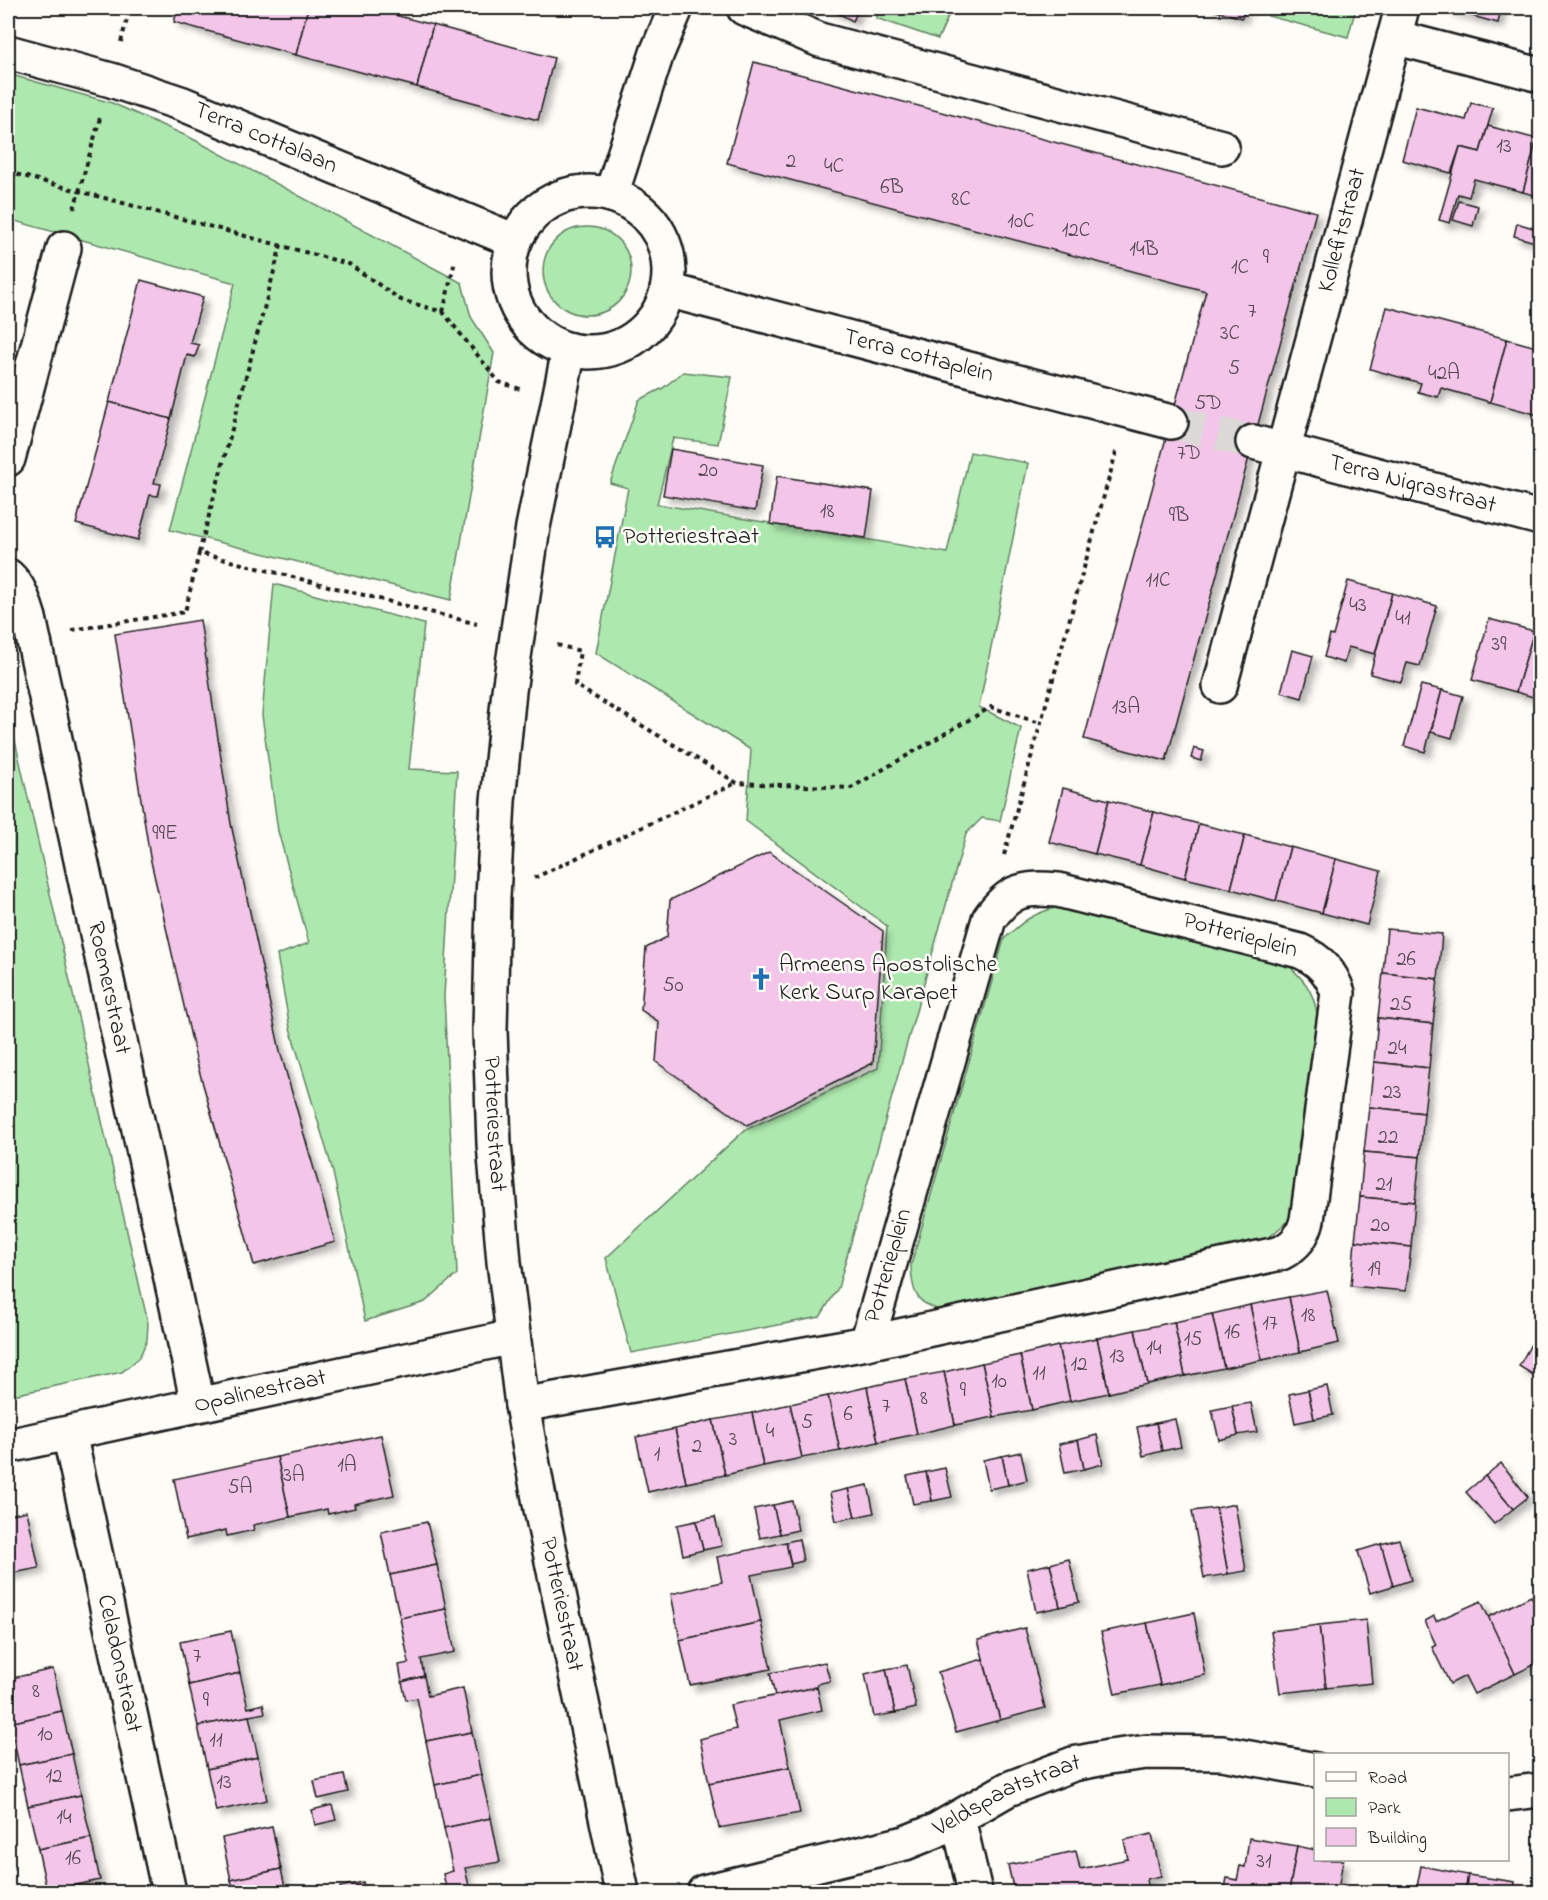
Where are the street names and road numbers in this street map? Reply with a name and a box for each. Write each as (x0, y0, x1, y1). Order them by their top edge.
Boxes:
street label: Terra cottalaan (188, 93, 343, 183)
street label: Kollefitstraat (1309, 164, 1376, 296)
street label: Terra cottaplein (840, 319, 997, 392)
street label: Terra Nigrastraat (1325, 445, 1500, 523)
street label: Potterieplein (1179, 904, 1301, 968)
street label: Roemerstraat (77, 918, 140, 1058)
street label: Potteriestraat (473, 1055, 515, 1193)
street label: Potterieplein (856, 1205, 922, 1327)
street label: Opalinestraat (191, 1360, 330, 1423)
street label: Potteriestraat (530, 1534, 592, 1675)
street label: Celadonstraat (87, 1591, 151, 1736)
street label: Veldspaatstraat (926, 1745, 1083, 1846)

